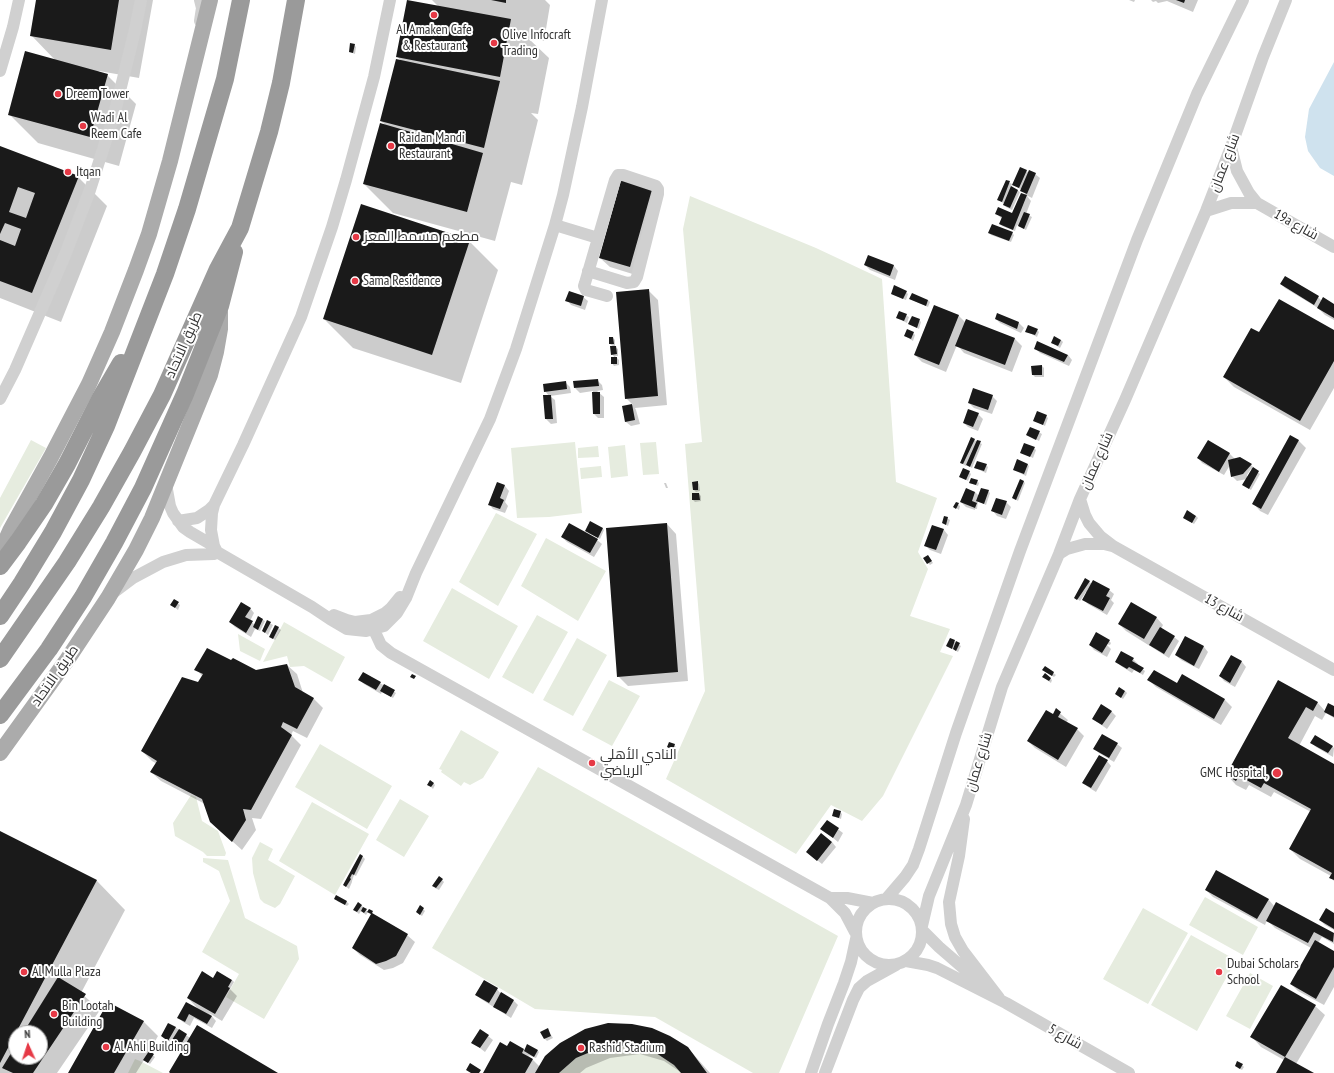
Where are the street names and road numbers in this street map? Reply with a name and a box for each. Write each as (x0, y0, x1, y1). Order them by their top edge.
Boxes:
street label: شارع عمان (1206, 131, 1244, 195)
street label: 19a شارع (1271, 206, 1321, 244)
street label: طريق الاتحاد (162, 309, 206, 381)
street label: شارع عمان (1077, 430, 1117, 492)
street label: شارع 13 (1201, 590, 1247, 626)
street label: طريق الاتحاد (28, 642, 82, 710)
street label: شارع عمان (962, 730, 996, 794)
street label: شارع 5 (1045, 1021, 1085, 1053)

